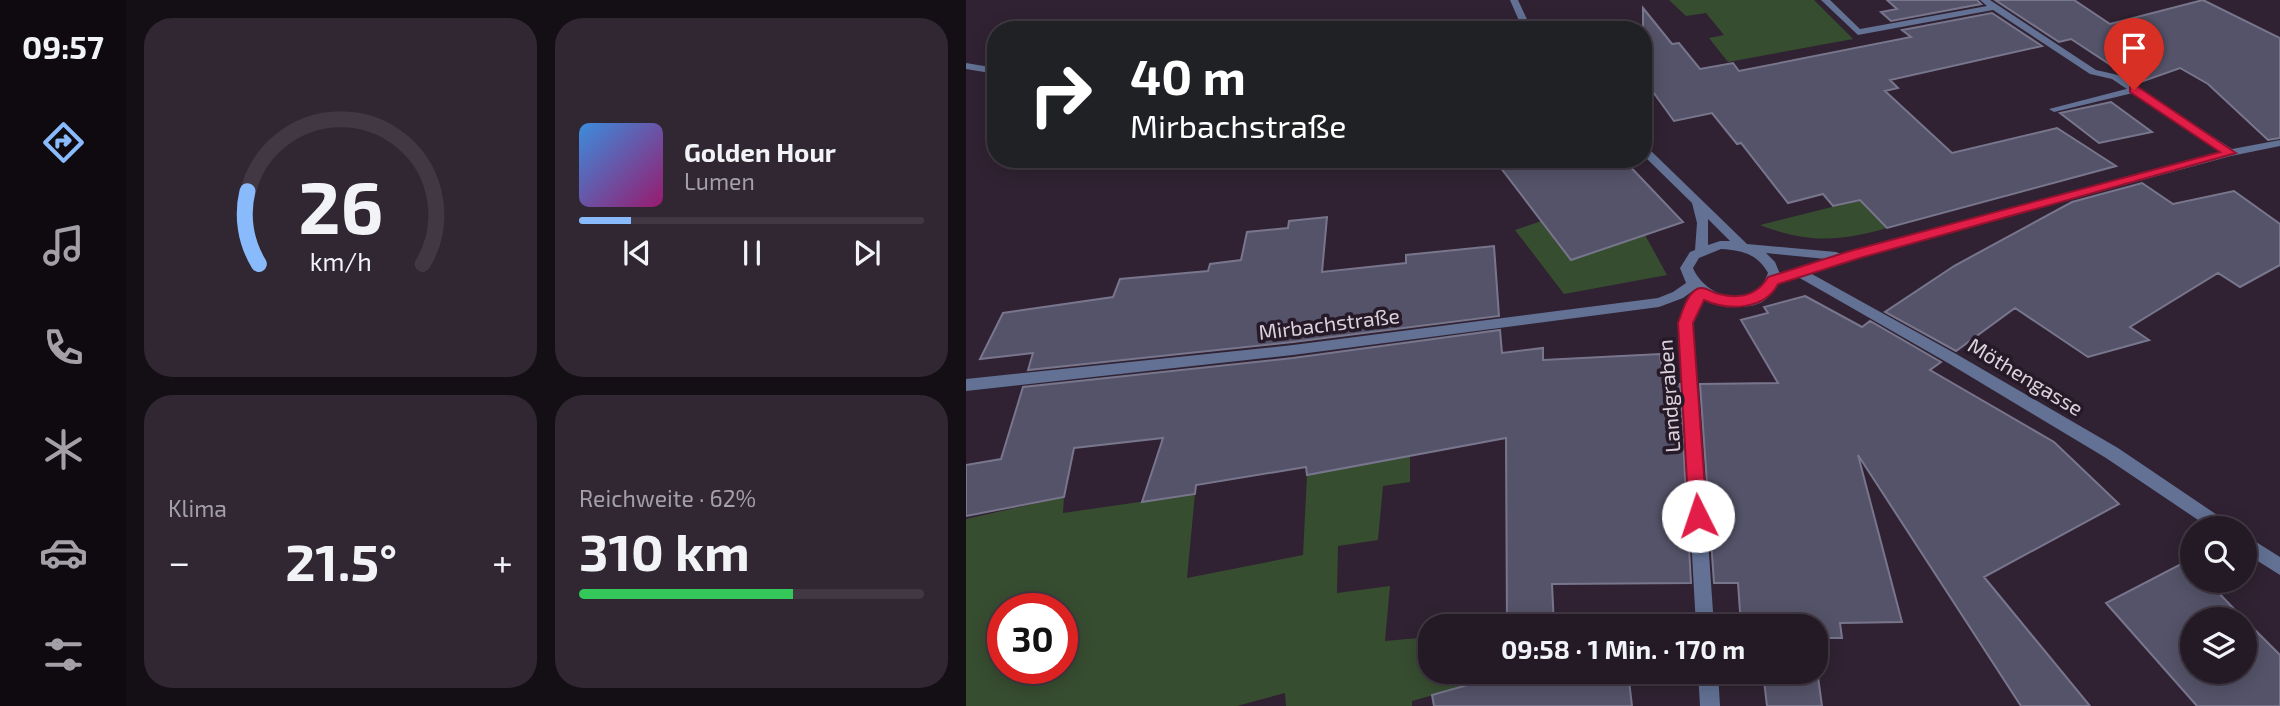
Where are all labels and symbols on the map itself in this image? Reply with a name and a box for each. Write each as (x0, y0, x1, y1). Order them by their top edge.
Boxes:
pin (2104, 18, 2164, 90)
street label: Mirbachstraße (1257, 302, 1401, 344)
street label: Möthengasse (1964, 332, 2088, 420)
street label: Landgraben (1652, 338, 1684, 454)
position arrow (1661, 479, 1735, 553)
speed limit sign: 30 (987, 593, 1078, 684)

